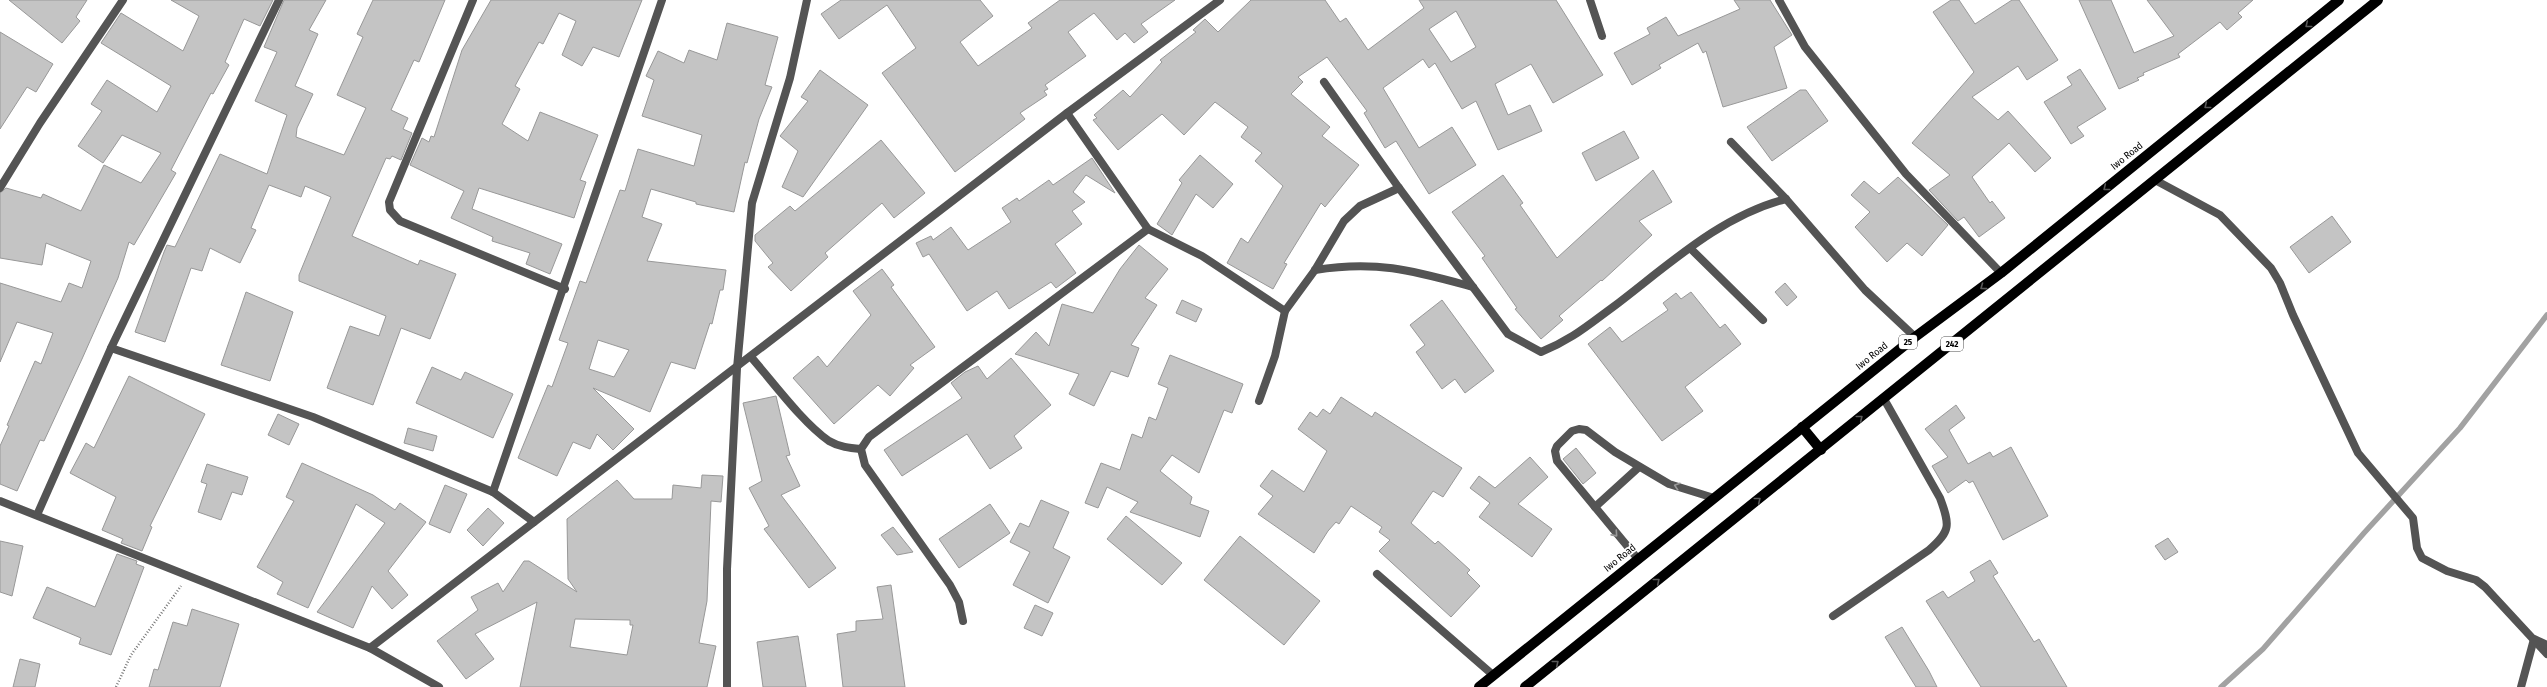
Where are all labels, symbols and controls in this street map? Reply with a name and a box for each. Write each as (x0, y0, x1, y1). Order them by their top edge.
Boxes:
one-way arrow (2306, 20, 2313, 27)
one-way arrow (2205, 102, 2212, 109)
street label: Iwo Road (2109, 140, 2145, 172)
one-way arrow (2104, 184, 2111, 191)
one-way arrow (1980, 282, 1987, 290)
road number: 25 (1899, 335, 1917, 349)
road number: 242 (1941, 337, 1963, 351)
street label: Iwo Road (1854, 340, 1890, 372)
one-way arrow (1855, 416, 1862, 423)
one-way arrow (1674, 482, 1681, 491)
one-way arrow (1754, 497, 1761, 504)
one-way arrow (1611, 529, 1618, 537)
street label: Iwo Road (1602, 542, 1638, 574)
one-way arrow (1652, 579, 1660, 586)
one-way arrow (1551, 660, 1558, 667)

